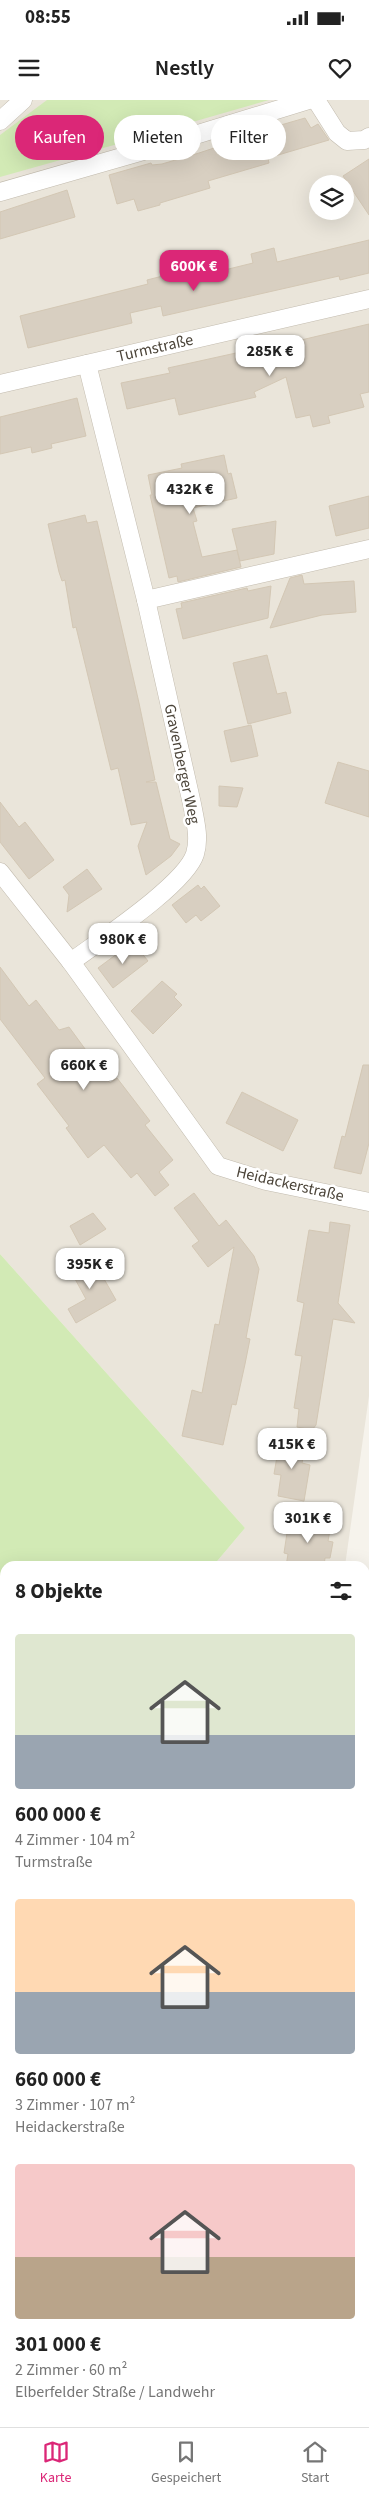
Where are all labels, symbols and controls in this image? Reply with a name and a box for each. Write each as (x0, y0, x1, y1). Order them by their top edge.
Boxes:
text: 08:55 (25, 4, 71, 31)
text: Nestly (155, 52, 214, 84)
icon: menu (15, 54, 43, 82)
icon: heart (326, 54, 354, 82)
chip: Kaufen (15, 115, 104, 160)
chip: Mieten (114, 115, 201, 160)
chip: Filter (211, 115, 286, 160)
map controls (309, 175, 354, 220)
button: layers (309, 175, 354, 220)
pin: 600K € (153, 250, 235, 292)
text: 600K € (171, 255, 217, 277)
street label: Turmstraße (115, 329, 195, 367)
pin: 285K € (229, 334, 311, 377)
text: 285K € (247, 340, 293, 362)
pin: 432K € (149, 472, 231, 515)
text: 432K € (167, 478, 213, 500)
street label: Gravenberger Weg (159, 702, 205, 826)
pin: 980K € (82, 922, 164, 965)
text: 980K € (100, 928, 146, 950)
pin: 660K € (43, 1048, 125, 1091)
text: 660K € (61, 1054, 107, 1076)
street label: Heidackerstraße (234, 1161, 346, 1207)
pin: 395K € (49, 1248, 131, 1290)
text: 395K € (67, 1253, 113, 1275)
pin: 415K € (251, 1428, 333, 1470)
text: 415K € (269, 1433, 315, 1455)
pin: 301K € (267, 1502, 349, 1544)
text: 301K € (285, 1507, 331, 1529)
text: 8 Objekte (15, 1576, 103, 1606)
icon: filters (327, 1577, 355, 1605)
icon: home (140, 1667, 230, 1757)
text: 600 000 € (15, 1799, 101, 1829)
text: 4 Zimmer · 104 m² (15, 1829, 135, 1851)
text: Turmstraße (15, 1851, 93, 1873)
icon: home (140, 1932, 230, 2022)
text: 660 000 € (15, 2064, 101, 2094)
text: 3 Zimmer · 107 m² (15, 2094, 135, 2116)
text: Heidackerstraße (15, 2116, 125, 2138)
icon: home (140, 2197, 230, 2287)
text: 301 000 € (15, 2329, 101, 2359)
text: 2 Zimmer · 60 m² (15, 2359, 127, 2381)
text: Elberfelder Straße / Landwehr (15, 2381, 215, 2403)
tab: Karte (40, 2438, 71, 2488)
tab: Gespeichert (151, 2438, 221, 2488)
tab: Start (301, 2438, 329, 2488)

